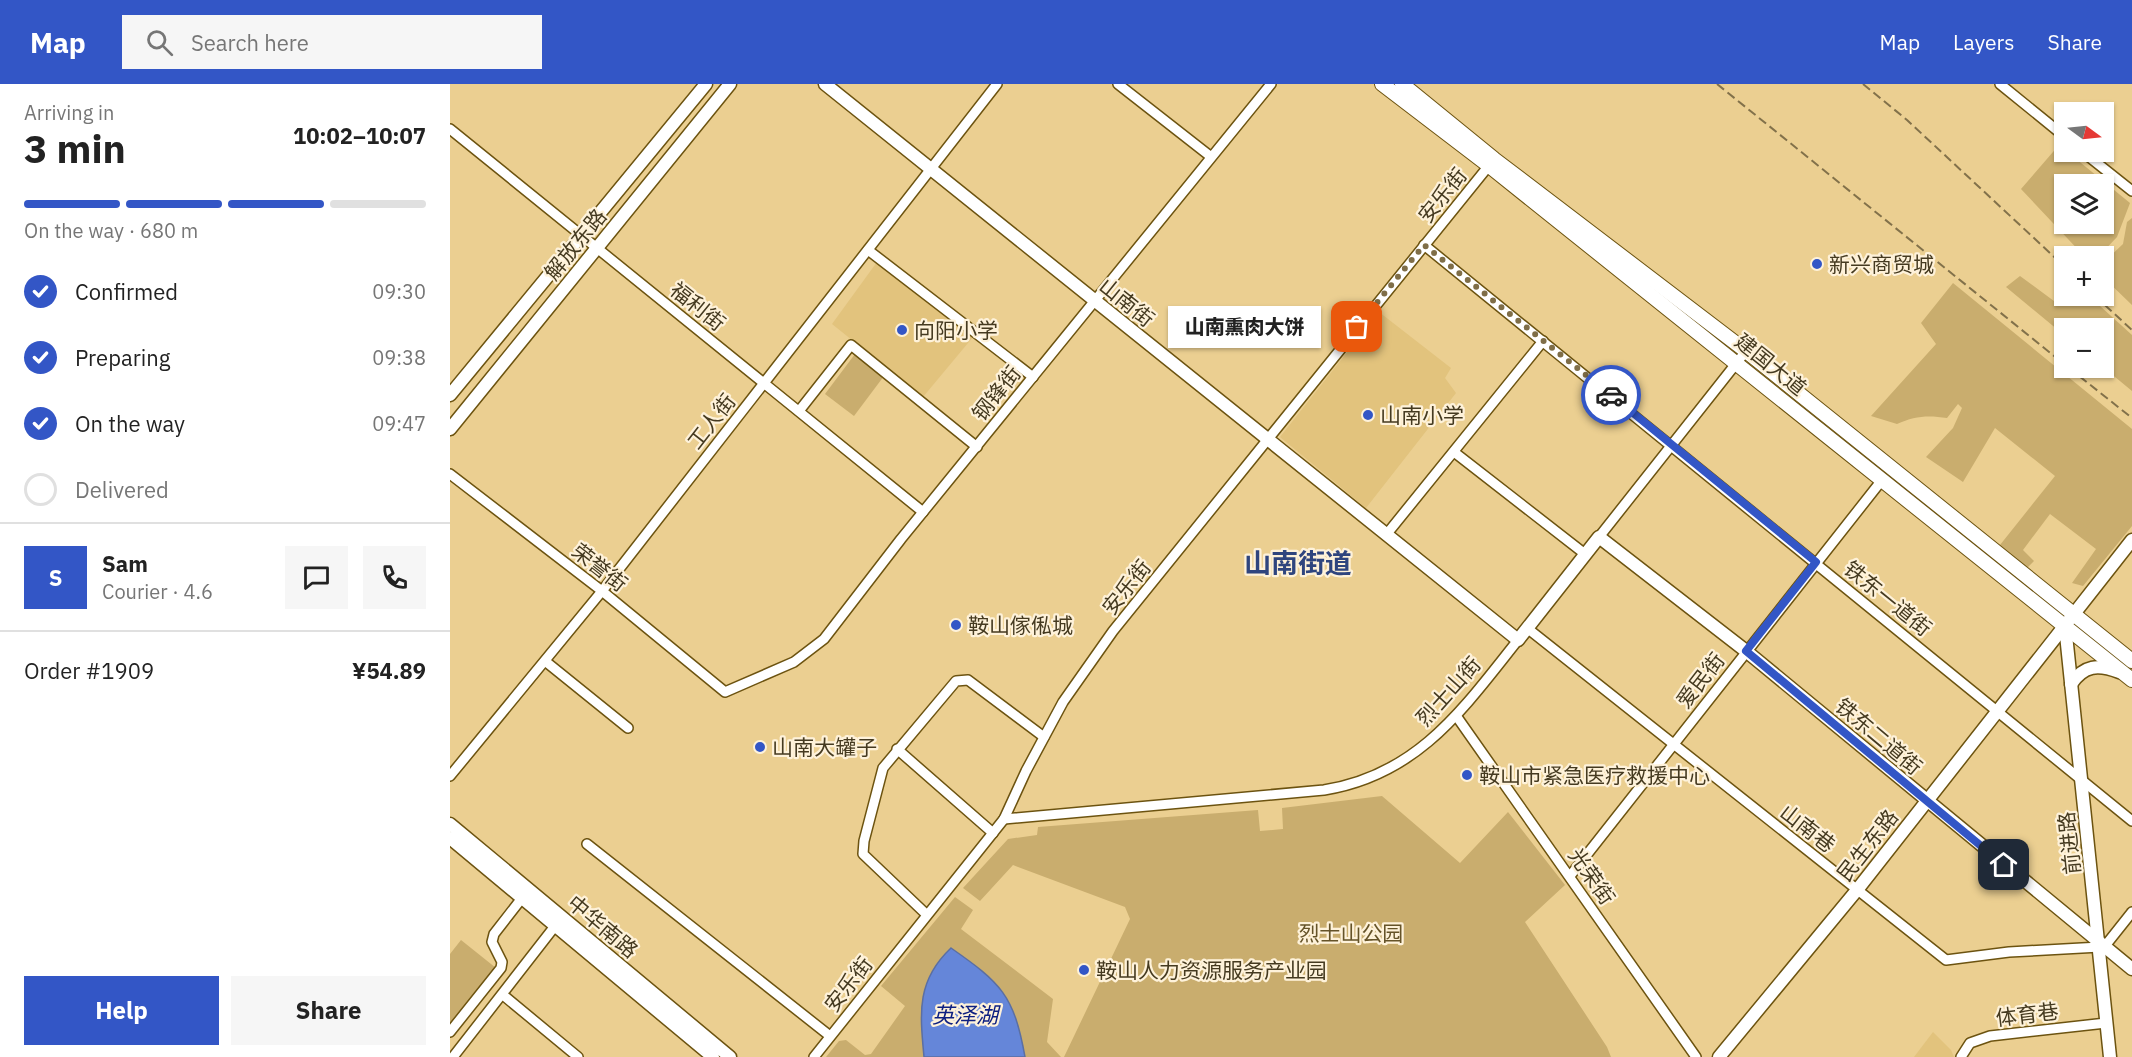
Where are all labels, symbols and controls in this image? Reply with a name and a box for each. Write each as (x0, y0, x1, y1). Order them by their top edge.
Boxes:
search box (122, 15, 542, 69)
text: Map (30, 24, 86, 61)
icon: search (143, 26, 176, 59)
text: Search here (191, 28, 309, 57)
text: Map (1880, 28, 1920, 56)
text: Layers (1953, 28, 2015, 56)
text: Share (2048, 28, 2102, 56)
text: Arriving in (24, 99, 114, 126)
north arrow (2054, 102, 2114, 162)
map controls (2054, 102, 2114, 378)
text: 10:02–10:07 (293, 121, 426, 150)
text: 3 min (24, 123, 126, 174)
street label: 安乐街 (1411, 162, 1473, 228)
button: layers (2054, 174, 2114, 234)
street label: 解放东路 (538, 203, 612, 285)
text: On the way · 680 m (24, 217, 198, 244)
button: + (2054, 246, 2114, 306)
place label: 新兴商贸城 (1829, 250, 1934, 278)
marker: 新兴商贸城 (1810, 257, 1824, 271)
street label: 山南街 (1094, 271, 1160, 333)
icon: check (24, 275, 57, 308)
street label: 福利街 (665, 275, 731, 337)
text: Confirmed (75, 277, 178, 306)
text: 09:30 (372, 278, 426, 305)
pin (1331, 301, 1382, 352)
callout: 山南熏肉大饼 (1168, 306, 1321, 348)
icon: bag (1340, 310, 1373, 343)
text: 山南熏肉大饼 (1185, 313, 1305, 340)
place label: 向阳小学 (914, 316, 998, 344)
button: − (2054, 318, 2114, 378)
marker: 向阳小学 (895, 323, 909, 337)
street label: 建国大道 (1730, 327, 1812, 401)
icon: check (24, 341, 57, 374)
text: Preparing (75, 343, 170, 372)
text: 09:38 (372, 344, 426, 371)
street label: 钢锋街 (965, 360, 1027, 426)
courier (1581, 365, 1641, 425)
icon: car (1595, 379, 1628, 412)
street label: 工人街 (681, 388, 741, 454)
place label: 山南小学 (1380, 401, 1464, 429)
icon: check (24, 407, 57, 440)
marker: 山南小学 (1361, 408, 1375, 422)
text: On the way (75, 409, 185, 438)
text: 09:47 (372, 410, 426, 437)
text: Delivered (75, 475, 169, 504)
street label: 荣誉街 (567, 537, 633, 597)
district label: 山南街道 (1244, 545, 1352, 580)
button: chat (285, 546, 348, 609)
button: phone (363, 546, 426, 609)
text: Sam (102, 549, 148, 578)
street label: 安乐街 (1095, 554, 1157, 620)
street label: 铁东一道街 (1838, 554, 1938, 642)
text: S (49, 563, 62, 592)
text: Courier · 4.6 (102, 578, 213, 605)
place label: 鞍山傢俬城 (968, 611, 1073, 639)
marker: 鞍山傢俬城 (949, 618, 963, 632)
street label: 爱民街 (1670, 647, 1730, 713)
street label: 烈士山街 (1409, 650, 1487, 732)
text: Order #1909 (24, 656, 154, 685)
text: ¥54.89 (352, 656, 426, 685)
street label: 铁东二道街 (1830, 692, 1928, 780)
place label: 山南大罐子 (772, 733, 877, 761)
marker: 山南大罐子 (753, 740, 767, 754)
place label: 鞍山市紧急医疗救援中心 (1479, 761, 1710, 789)
marker: 鞍山市紧急医疗救援中心 (1460, 768, 1474, 782)
street label: 山南巷 (1775, 798, 1841, 858)
street label: 民生东路 (1830, 803, 1904, 887)
street label: 前进路 (2052, 810, 2086, 876)
pin (1978, 839, 2029, 890)
street label: 光荣街 (1562, 842, 1622, 910)
icon: home (1987, 848, 2020, 881)
street label: 中华南路 (562, 888, 644, 964)
park label: 烈士山公园 (1299, 919, 1404, 947)
street label: 安乐街 (818, 951, 878, 1017)
place label: 鞍山人力资源服务产业园 (1096, 956, 1327, 984)
marker: 鞍山人力资源服务产业园 (1077, 963, 1091, 977)
button: Help (24, 976, 219, 1045)
button: Share (231, 976, 426, 1045)
street label: 体育巷 (1994, 996, 2060, 1032)
water label: 英泽湖 (932, 1000, 1001, 1029)

